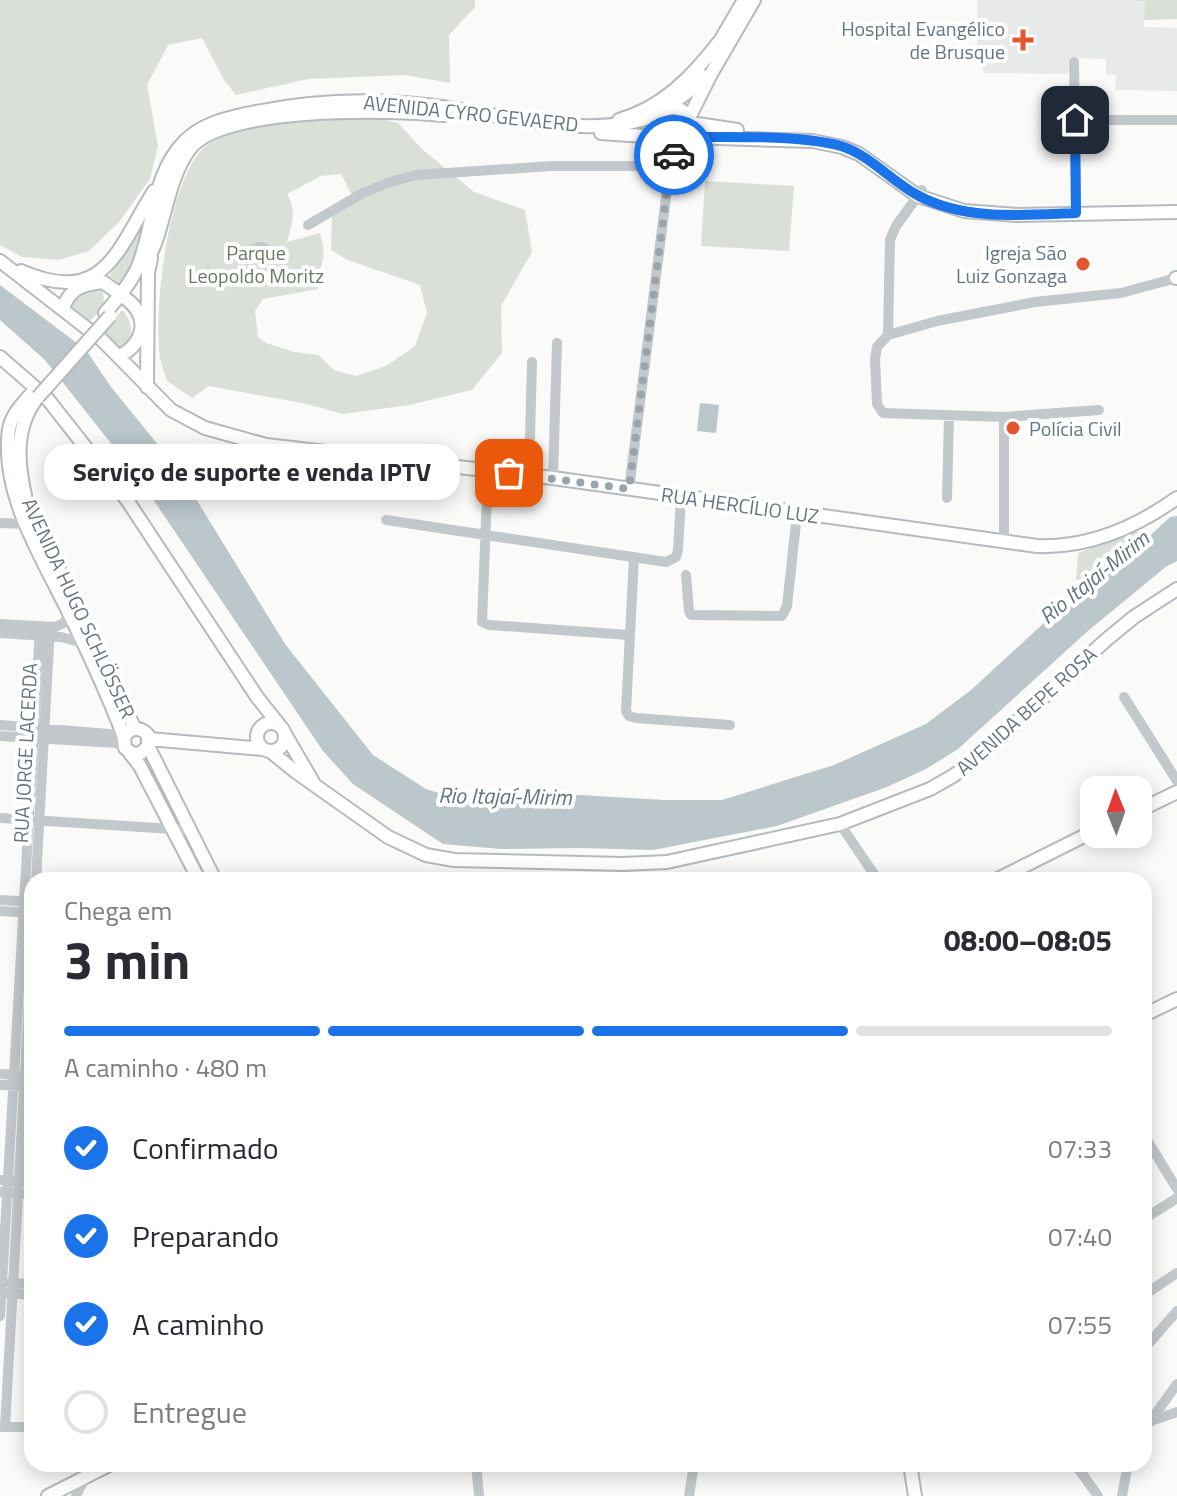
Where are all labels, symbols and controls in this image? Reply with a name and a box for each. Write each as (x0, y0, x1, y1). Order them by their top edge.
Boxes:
place label: Hospital Evangélico de Brusque (841, 13, 1005, 67)
marker: Hospital Evangélico de Brusque (1012, 29, 1034, 51)
street label: AVENIDA CYRO GEVAERD (362, 86, 580, 140)
pin (1041, 86, 1109, 154)
icon: home (1053, 98, 1097, 142)
courier (634, 115, 714, 195)
icon: car (652, 133, 696, 177)
park label: Parque Leopoldo Moritz (188, 237, 324, 291)
place label: Igreja São Luiz Gonzaga (956, 237, 1067, 291)
marker: Igreja São Luiz Gonzaga (1074, 255, 1092, 273)
place label: Polícia Civil (1029, 413, 1122, 444)
marker: Polícia Civil (1004, 419, 1022, 437)
pin (475, 439, 543, 507)
callout: Serviço de suporte e venda IPTV (45, 445, 461, 501)
icon: bag (487, 451, 531, 495)
text: Serviço de suporte e venda IPTV (73, 452, 431, 491)
street label: RUA HERCÍLIO LUZ (659, 479, 821, 531)
street label: AVENIDA HUGO SCHLÖSSER (14, 493, 144, 723)
water label: Rio Itajaí-Mirim (1031, 521, 1157, 632)
street label: AVENIDA BEPE ROSA (949, 639, 1103, 783)
street label: RUA JORGE LACERDA (5, 662, 45, 844)
north arrow (1080, 776, 1152, 848)
map controls (1080, 776, 1152, 848)
water label: Rio Itajaí-Mirim (438, 778, 573, 814)
text: Chega em (64, 891, 172, 930)
text: 08:00–08:05 (944, 917, 1112, 963)
text: 3 min (64, 920, 190, 999)
text: A caminho · 480 m (64, 1048, 267, 1087)
text: Confirmado (132, 1125, 279, 1171)
icon: check (64, 1126, 108, 1170)
text: 07:33 (1048, 1129, 1112, 1168)
text: Preparando (132, 1213, 279, 1259)
icon: check (64, 1214, 108, 1258)
text: 07:40 (1048, 1217, 1112, 1256)
text: A caminho (132, 1301, 264, 1347)
icon: check (64, 1302, 108, 1346)
text: 07:55 (1048, 1305, 1112, 1344)
text: Entregue (132, 1389, 247, 1435)

